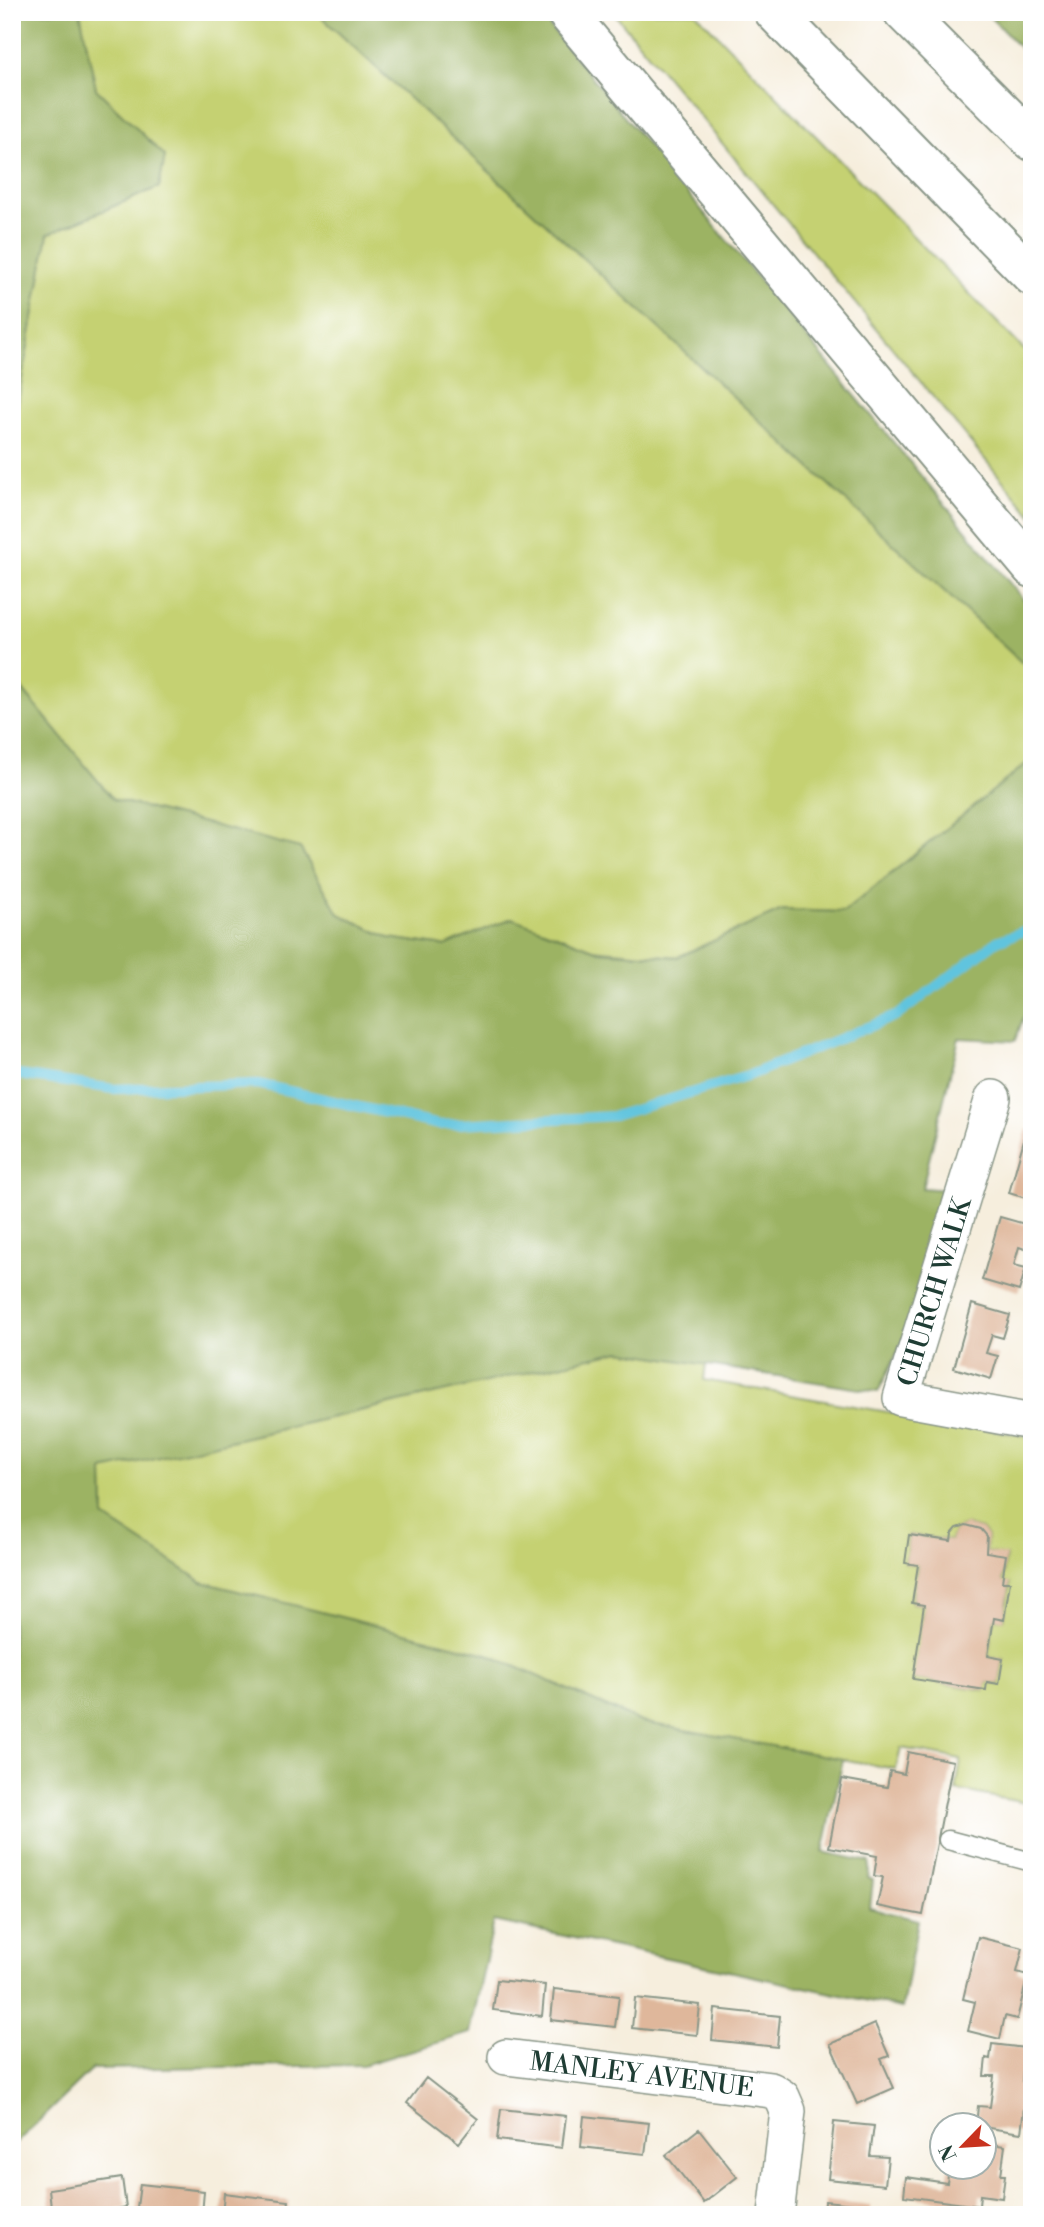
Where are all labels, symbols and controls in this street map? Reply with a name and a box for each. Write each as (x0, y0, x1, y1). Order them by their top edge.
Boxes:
street label: CHURCH WALK (891, 1192, 979, 1390)
street label: MANLEY AVENUE (528, 2045, 756, 2105)
north arrow (928, 2112, 998, 2182)
text: N (934, 2141, 963, 2165)

